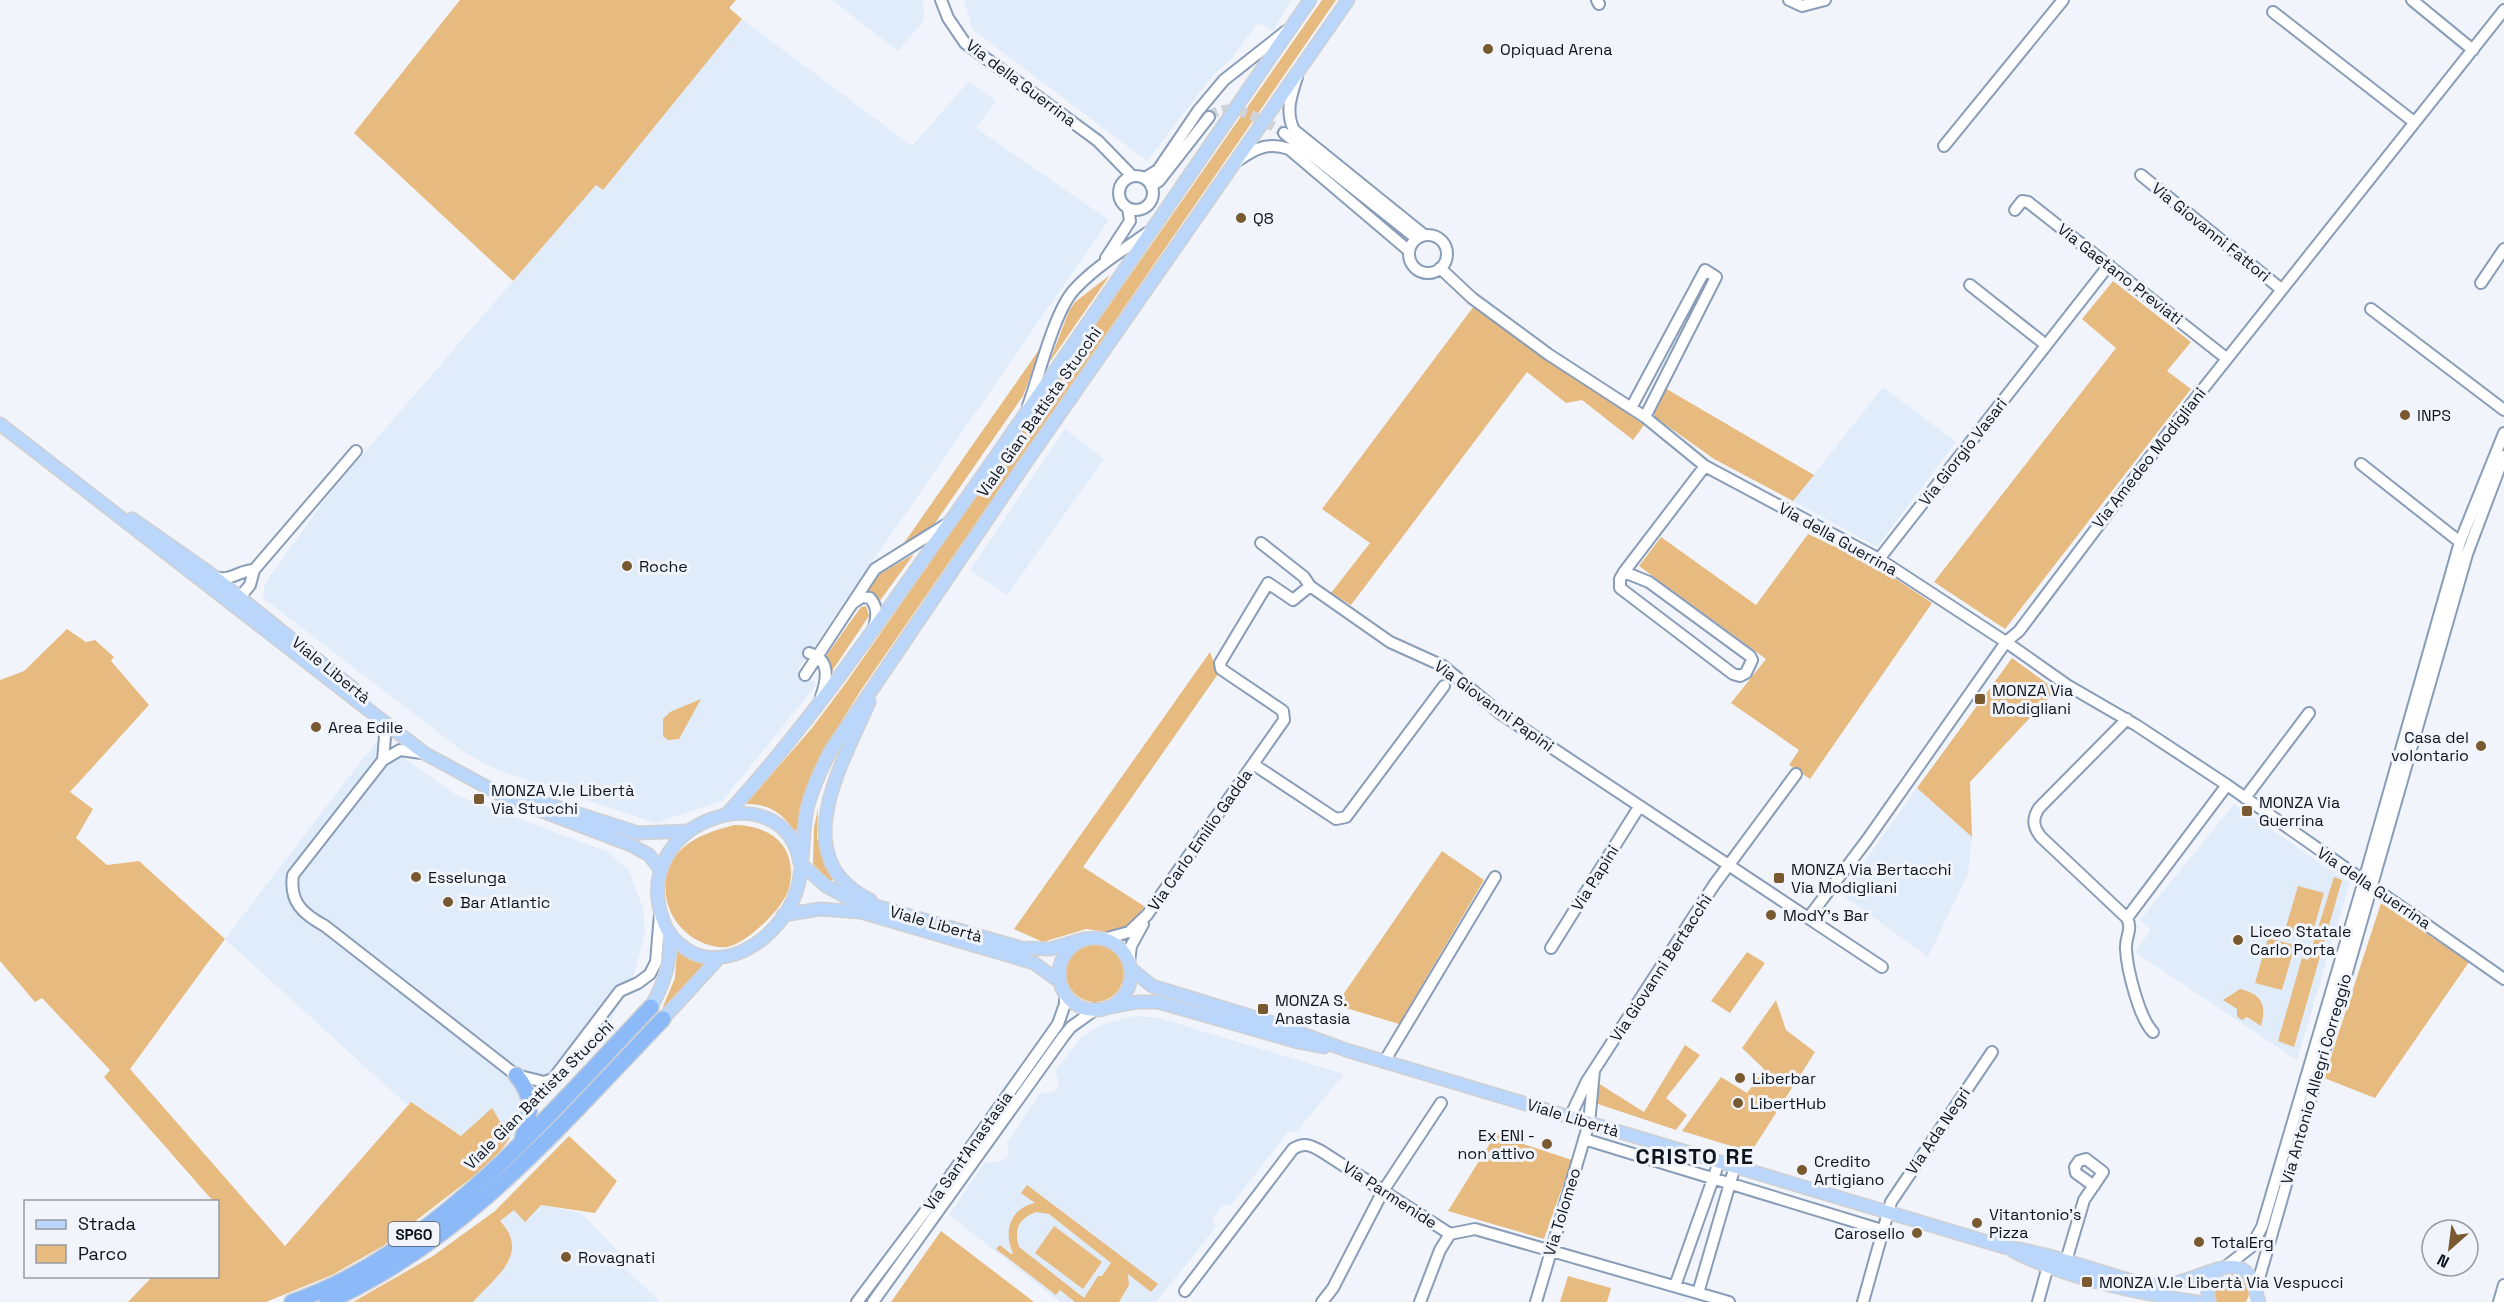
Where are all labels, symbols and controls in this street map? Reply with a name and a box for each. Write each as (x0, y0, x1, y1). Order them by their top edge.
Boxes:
street label: Via della Guerrina (962, 35, 1080, 131)
place label: Opiquad Arena (1500, 39, 1613, 60)
marker: Opiquad Arena (1481, 42, 1495, 56)
street label: Via Giovanni Fattori (2147, 178, 2275, 286)
place label: Q8 (1253, 208, 1274, 229)
marker: Q8 (1234, 211, 1248, 225)
street label: Via Gaetano Previati (2053, 219, 2187, 329)
street label: Viale Gian Battista Stucchi (972, 323, 1106, 501)
street label: Via Amedeo Modigliani (2087, 383, 2211, 533)
street label: Via Giorgio Vasari (1914, 394, 2012, 510)
place label: INPS (2417, 405, 2451, 426)
marker: INPS (2398, 408, 2412, 422)
street label: Via della Guerrina (1775, 498, 1901, 580)
place label: Roche (639, 556, 688, 577)
marker: Roche (620, 559, 634, 573)
street label: Viale Libertà (287, 632, 375, 708)
street label: Via Giovanni Papini (1430, 655, 1558, 757)
place label: MONZA Via Modigliani (1992, 680, 2073, 719)
marker: MONZA Via Modigliani (1973, 692, 1987, 706)
place label: Area Edile (328, 717, 403, 738)
marker: Area Edile (309, 720, 323, 734)
place label: Casa del volontario (2391, 727, 2469, 766)
marker: Casa del volontario (2474, 739, 2488, 753)
street label: Via Carlo Emilio Gadda (1143, 765, 1257, 915)
place label: MONZA V.le Libertà Via Stucchi (491, 780, 634, 819)
marker: MONZA V.le Libertà Via Stucchi (472, 792, 486, 806)
place label: MONZA Via Guerrina (2259, 792, 2340, 831)
marker: MONZA Via Guerrina (2240, 804, 2254, 818)
street label: Via Papini (1567, 841, 1623, 915)
street label: Via della Guerrina (2313, 842, 2435, 934)
place label: MONZA Via Bertacchi Via Modigliani (1791, 859, 1952, 898)
place label: Esselunga (428, 867, 506, 888)
marker: Esselunga (409, 870, 423, 884)
marker: MONZA Via Bertacchi Via Modigliani (1772, 871, 1786, 885)
street label: Via Giovanni Bertacchi (1605, 890, 1717, 1046)
place label: Bar Atlantic (460, 892, 550, 913)
marker: Bar Atlantic (441, 895, 455, 909)
street label: Viale Libertà (887, 901, 985, 947)
place label: ModY's Bar (1783, 905, 1869, 926)
marker: ModY's Bar (1764, 908, 1778, 922)
place label: Liceo Statale Carlo Porta (2250, 921, 2351, 960)
marker: Liceo Statale Carlo Porta (2231, 933, 2245, 947)
street label: Via Antonio Allegri Correggio (2276, 971, 2356, 1187)
place label: MONZA S. Anastasia (1275, 990, 1350, 1029)
marker: MONZA S. Anastasia (1256, 1002, 1270, 1016)
street label: Viale Gian Battista Stucchi (460, 1016, 618, 1174)
place label: Liberbar (1752, 1068, 1816, 1089)
marker: Liberbar (1733, 1071, 1747, 1085)
street label: Via Ada Negri (1901, 1083, 1975, 1179)
street label: Via Sant'Anastasia (919, 1087, 1017, 1215)
place label: LibertHub (1750, 1093, 1826, 1114)
street label: Viale Libertà (1524, 1094, 1622, 1142)
marker: LibertHub (1731, 1096, 1745, 1110)
place label: Ex ENI - non attivo (1458, 1125, 1535, 1164)
marker: Ex ENI - non attivo (1540, 1137, 1554, 1151)
district label: CRISTO RE (1635, 1142, 1755, 1170)
place label: Credito Artigiano (1814, 1151, 1884, 1190)
street label: Via Parmenide (1339, 1157, 1441, 1233)
marker: Credito Artigiano (1795, 1163, 1809, 1177)
street label: Via Tolomeo (1539, 1165, 1585, 1259)
legend (24, 1200, 219, 1278)
place label: Vitantonio's Pizza (1989, 1204, 2081, 1243)
text: Strada (78, 1212, 136, 1235)
marker: Vitantonio's Pizza (1970, 1216, 1984, 1230)
north arrow (2420, 1218, 2480, 1278)
road number: SP60 (388, 1222, 440, 1246)
place label: Carosello (1834, 1223, 1905, 1244)
marker: Carosello (1910, 1226, 1924, 1240)
place label: TotalErg (2211, 1232, 2274, 1253)
marker: TotalErg (2192, 1235, 2206, 1249)
text: Parco (78, 1242, 127, 1265)
place label: Rovagnati (578, 1247, 655, 1268)
text: N (2434, 1249, 2453, 1273)
marker: Rovagnati (559, 1250, 573, 1264)
place label: MONZA V.le Libertà Via Vespucci (2099, 1272, 2344, 1293)
marker: MONZA V.le Libertà Via Vespucci (2080, 1275, 2094, 1289)

